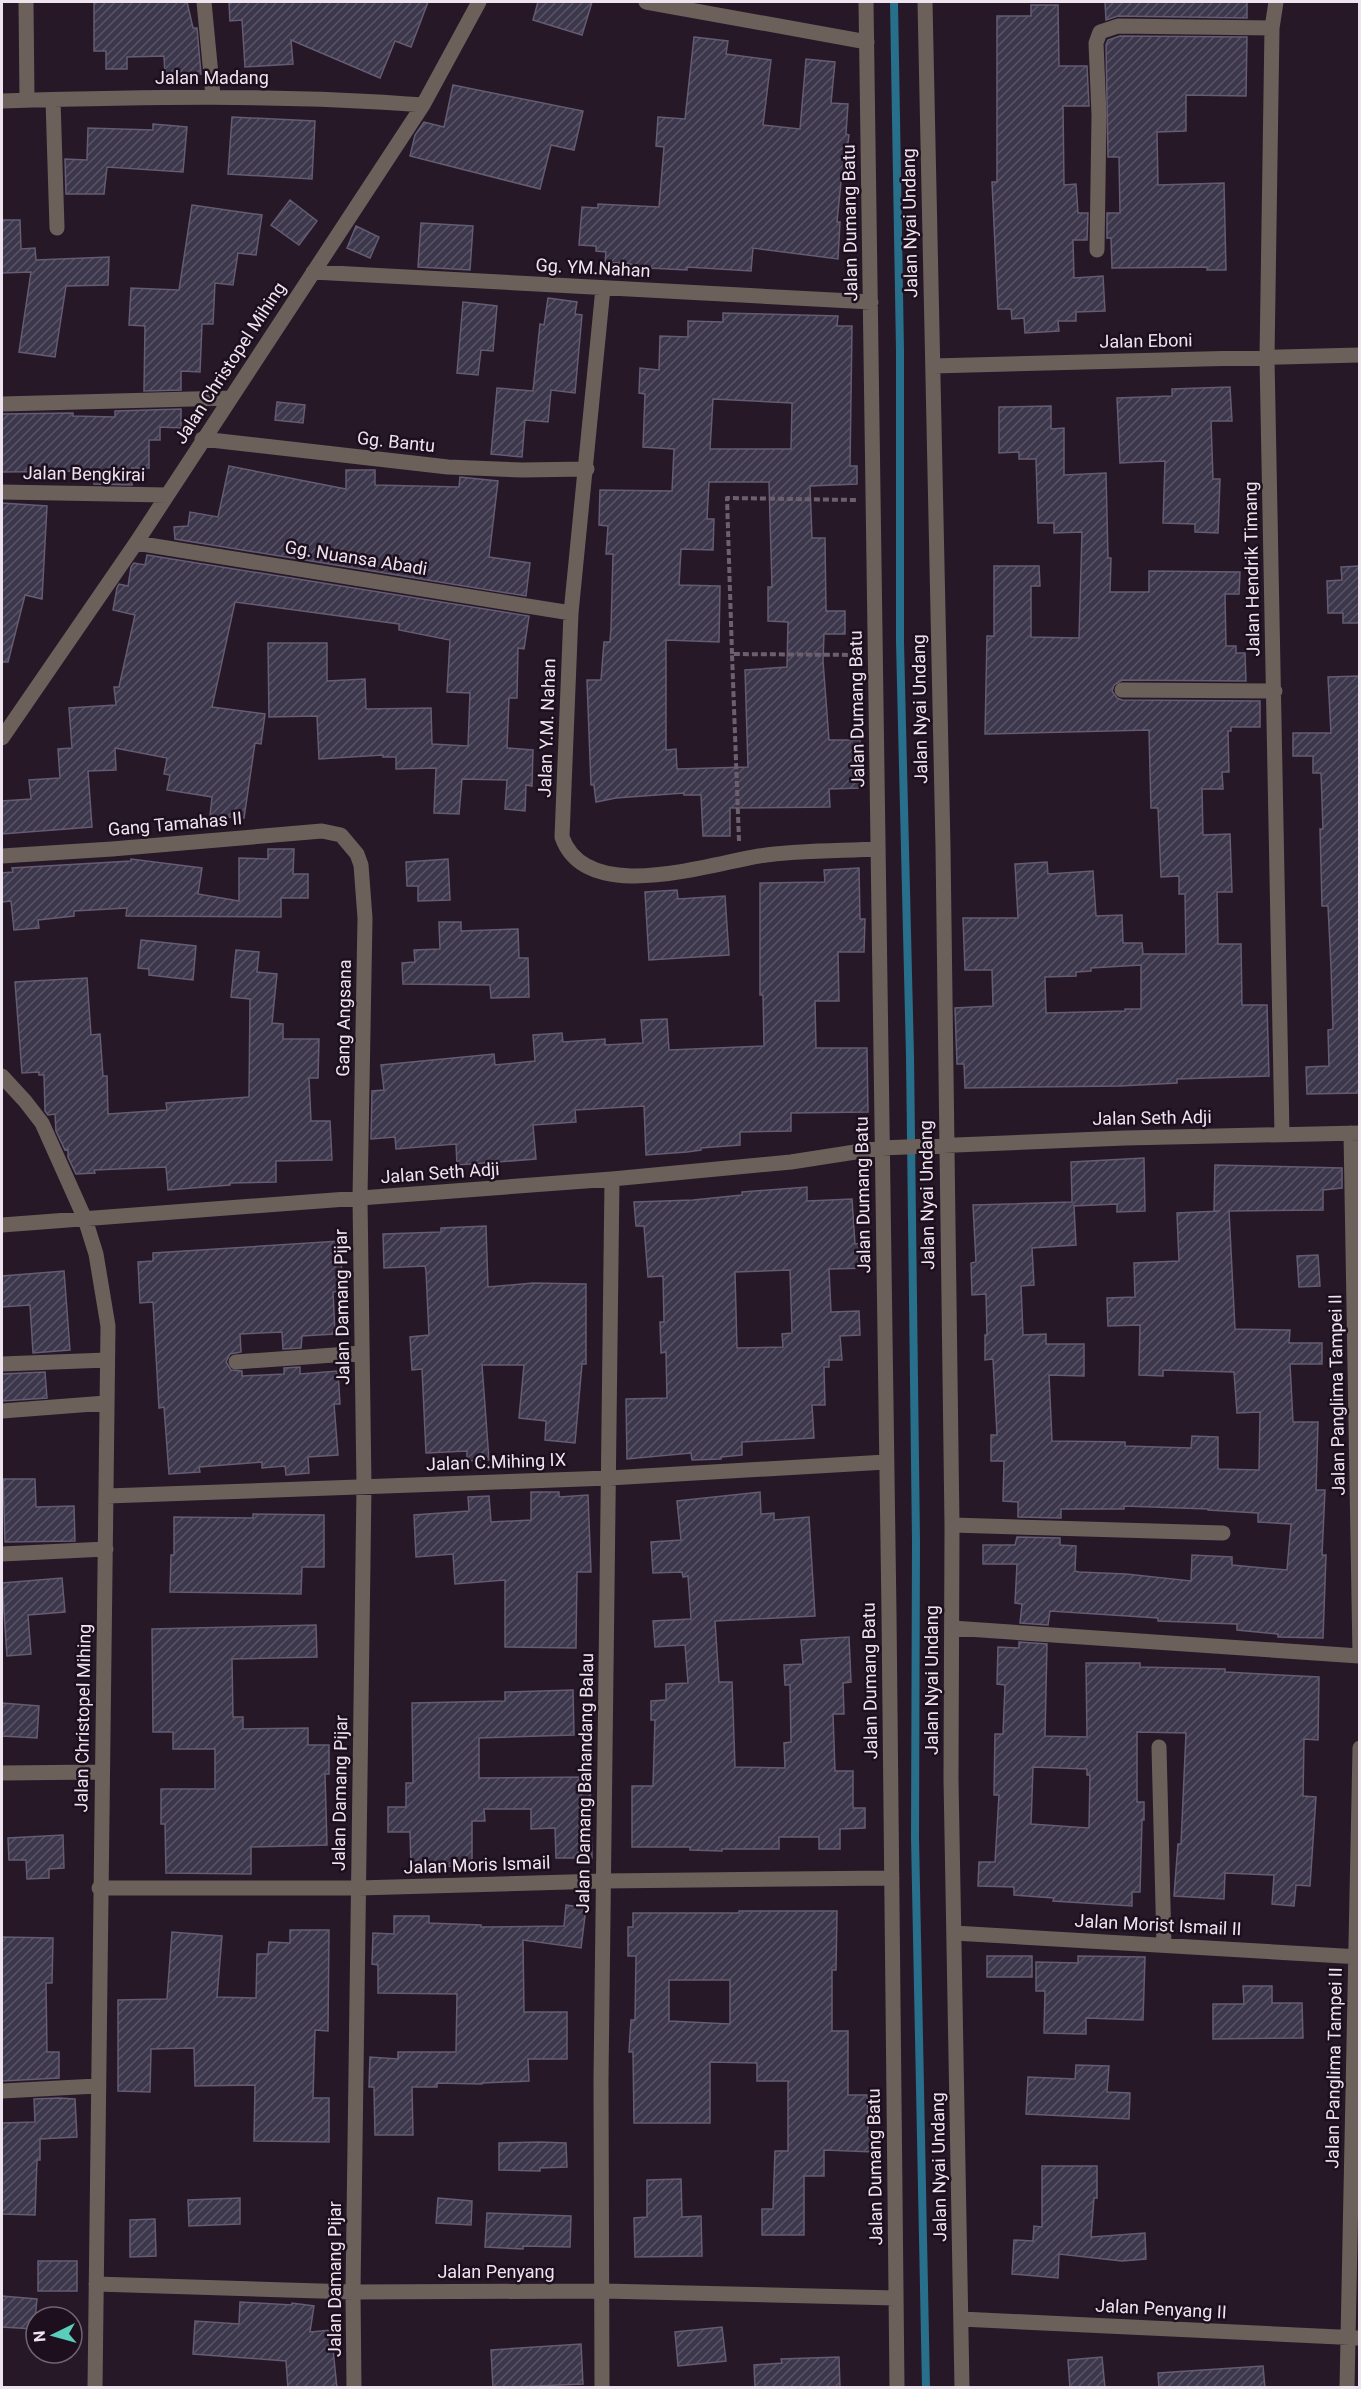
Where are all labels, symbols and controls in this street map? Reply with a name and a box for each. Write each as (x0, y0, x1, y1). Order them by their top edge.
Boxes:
street label: Jalan Madang (155, 67, 269, 88)
street label: Jalan Dumang Batu (838, 144, 861, 302)
street label: Jalan Nyai Undang (898, 148, 921, 298)
street label: Gg. YM.Nahan (535, 254, 651, 281)
street label: Jalan Christopel Mihing (169, 278, 290, 448)
street label: Jalan Eboni (1099, 329, 1193, 352)
street label: Gg. Bantu (356, 427, 436, 456)
street label: Jalan Bengkirai (23, 462, 145, 485)
street label: Jalan Hendrik Timang (1239, 481, 1264, 657)
street label: Gg. Nuansa Abadi (283, 536, 429, 579)
street label: Jalan Dumang Batu (845, 630, 868, 788)
street label: Jalan Nyai Undang (908, 634, 931, 784)
street label: Jalan Y.M. Nahan (534, 658, 559, 798)
street label: Gang Tamahas II (107, 807, 243, 840)
street label: Gang Angsana (332, 959, 355, 1077)
street label: Jalan Seth Adji (1092, 1106, 1212, 1129)
street label: Jalan Dumang Batu (851, 1116, 874, 1274)
street label: Jalan Nyai Undang (915, 1120, 938, 1270)
street label: Jalan Seth Adji (380, 1158, 500, 1187)
street label: Jalan Damang Pijar (330, 1229, 353, 1385)
street label: Jalan Panglima Tampei II (1324, 1294, 1349, 1496)
street label: Jalan C.Mihing IX (426, 1449, 566, 1474)
street label: Jalan Dumang Batu (858, 1602, 881, 1760)
street label: Jalan Nyai Undang (921, 1605, 942, 1755)
street label: Jalan Christopel Mihing (70, 1624, 95, 1812)
street label: Jalan Damang Bahandang Balau (572, 1653, 597, 1913)
street label: Jalan Damang Pijar (328, 1715, 351, 1871)
street label: Jalan Moris Ismail (403, 1851, 551, 1878)
street label: Jalan Morist Ismail II (1074, 1910, 1242, 1939)
street label: Jalan Panglima Tampei II (1321, 1967, 1346, 2169)
street label: Jalan Dumang Batu (863, 2088, 886, 2246)
street label: Jalan Nyai Undang (927, 2092, 950, 2242)
street label: Jalan Damang Pijar (324, 2201, 345, 2357)
street label: Jalan Penyang (437, 2261, 555, 2282)
street label: Jalan Penyang II (1095, 2295, 1227, 2322)
north arrow (24, 2305, 84, 2365)
text: N (30, 2330, 50, 2343)

